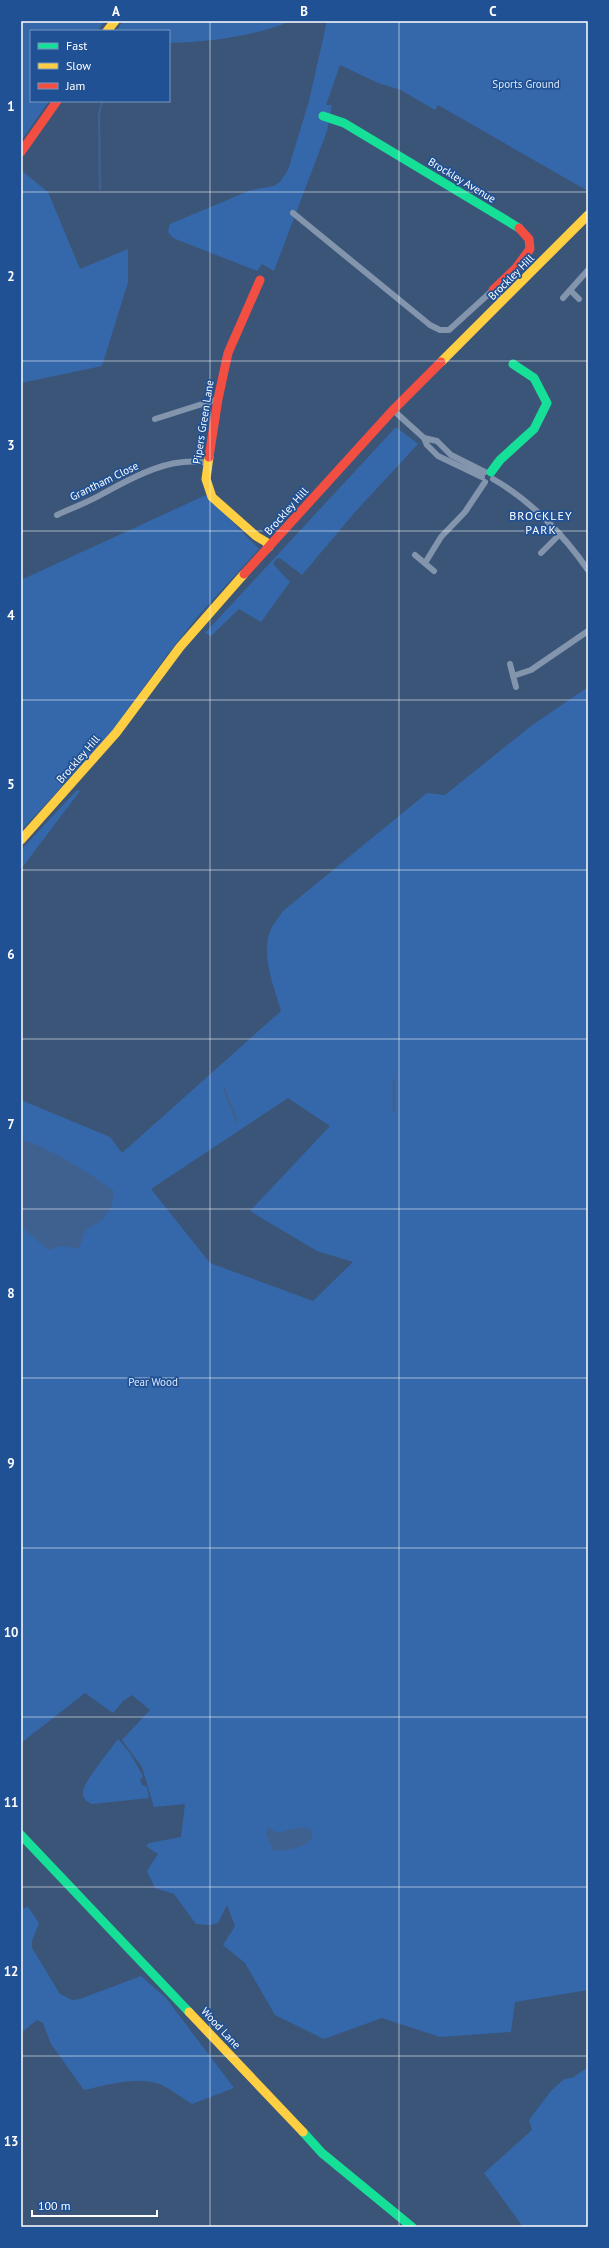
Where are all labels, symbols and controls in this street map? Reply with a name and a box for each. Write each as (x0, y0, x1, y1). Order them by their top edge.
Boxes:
text: A (112, 3, 120, 20)
text: B (300, 3, 308, 20)
text: C (489, 3, 497, 20)
legend (30, 30, 170, 102)
text: Fast (66, 38, 87, 53)
text: Slow (66, 58, 91, 73)
park label: Sports Ground (492, 77, 560, 91)
text: Jam (65, 78, 85, 93)
text: 1 (7, 98, 15, 115)
street label: Brockley Avenue (426, 154, 499, 206)
street label: Brockley Hill (485, 251, 537, 303)
text: 2 (7, 268, 15, 285)
street label: Pipers Green Lane (189, 379, 217, 465)
text: 3 (7, 437, 15, 454)
street label: Grantham Close (67, 458, 141, 504)
street label: Brockley Hill (261, 484, 312, 538)
district label: BROCKLEY PARK (509, 508, 573, 537)
text: 4 (7, 607, 15, 624)
street label: Brockley Hill (53, 731, 103, 786)
text: 5 (7, 776, 15, 793)
text: 6 (7, 946, 15, 963)
text: 7 (7, 1116, 15, 1133)
text: 8 (7, 1285, 15, 1302)
park label: Pear Wood (128, 1375, 178, 1389)
text: 9 (7, 1455, 15, 1472)
text: 10 (4, 1624, 18, 1641)
text: 11 (4, 1794, 18, 1811)
text: 12 (4, 1963, 18, 1980)
street label: Wood Lane (198, 2004, 244, 2052)
text: 13 (4, 2133, 18, 2150)
scale bar (32, 2192, 157, 2218)
text: 100 m (38, 2198, 71, 2213)

